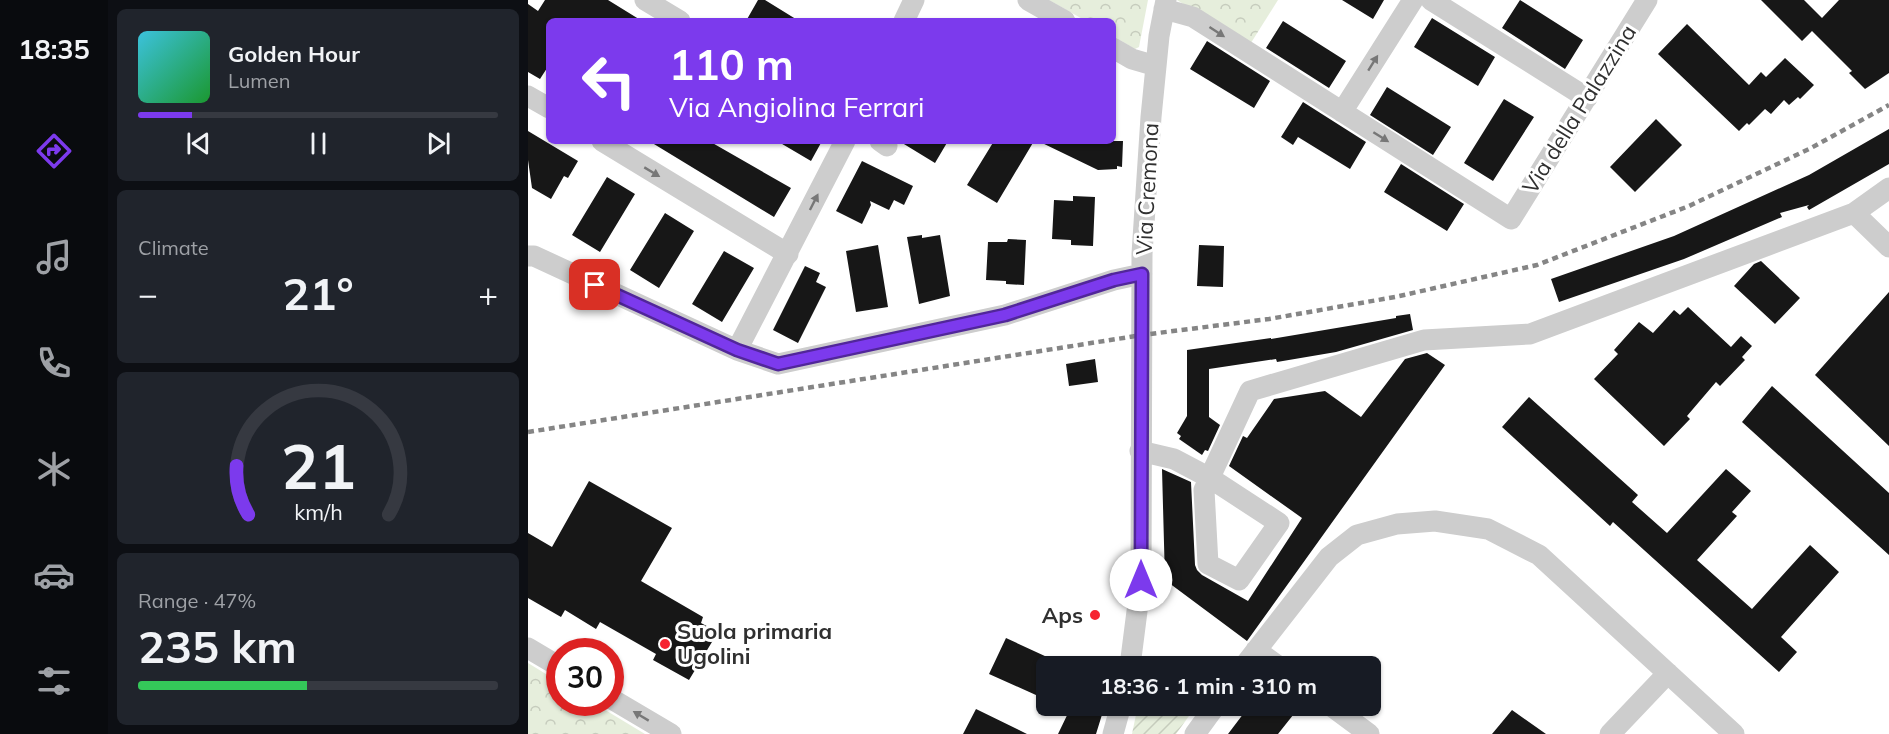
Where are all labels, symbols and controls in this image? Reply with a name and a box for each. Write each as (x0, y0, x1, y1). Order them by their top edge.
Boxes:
street label: Via della Palazzina (1516, 19, 1642, 199)
one-way arrow (1209, 26, 1225, 37)
text: 18:35 (18, 32, 90, 66)
text: 110 m (669, 38, 794, 91)
text: Golden Hour (228, 40, 360, 68)
icon: left (570, 42, 648, 120)
one-way arrow (1368, 54, 1379, 71)
text: Lumen (228, 68, 290, 93)
text: Via Angiolina Ferrari (669, 90, 924, 124)
street label: Via Cremona (1130, 122, 1164, 256)
icon: previous (182, 127, 215, 160)
icon: pause (302, 127, 335, 160)
icon: next (422, 127, 455, 160)
icon: directions (33, 130, 75, 172)
one-way arrow (1373, 131, 1390, 142)
one-way arrow (644, 166, 660, 177)
one-way arrow (809, 193, 819, 210)
text: Climate (138, 235, 209, 260)
icon: music (33, 236, 75, 278)
pin (569, 259, 620, 310)
text: 21° (282, 265, 354, 321)
icon: arrive (578, 268, 611, 301)
text: − (138, 273, 158, 314)
text: + (478, 273, 498, 314)
icon: phone (33, 342, 75, 384)
text: 21 (281, 426, 355, 505)
icon: climate (33, 448, 75, 490)
text: km/h (294, 498, 342, 525)
position arrow (1109, 548, 1173, 612)
icon: car (33, 554, 75, 596)
text: Range · 47% (138, 588, 256, 613)
place label: Aps (1042, 601, 1083, 629)
marker: Aps (1088, 608, 1102, 622)
place label: Suola primaria Ugolini (677, 617, 832, 670)
text: 235 km (138, 618, 297, 674)
marker: Suola primaria Ugolini (658, 637, 672, 651)
speed limit sign: 30 (546, 638, 624, 716)
icon: filters (33, 660, 75, 702)
text: 18:36 · 1 min · 310 m (1100, 672, 1317, 700)
one-way arrow (632, 711, 649, 721)

